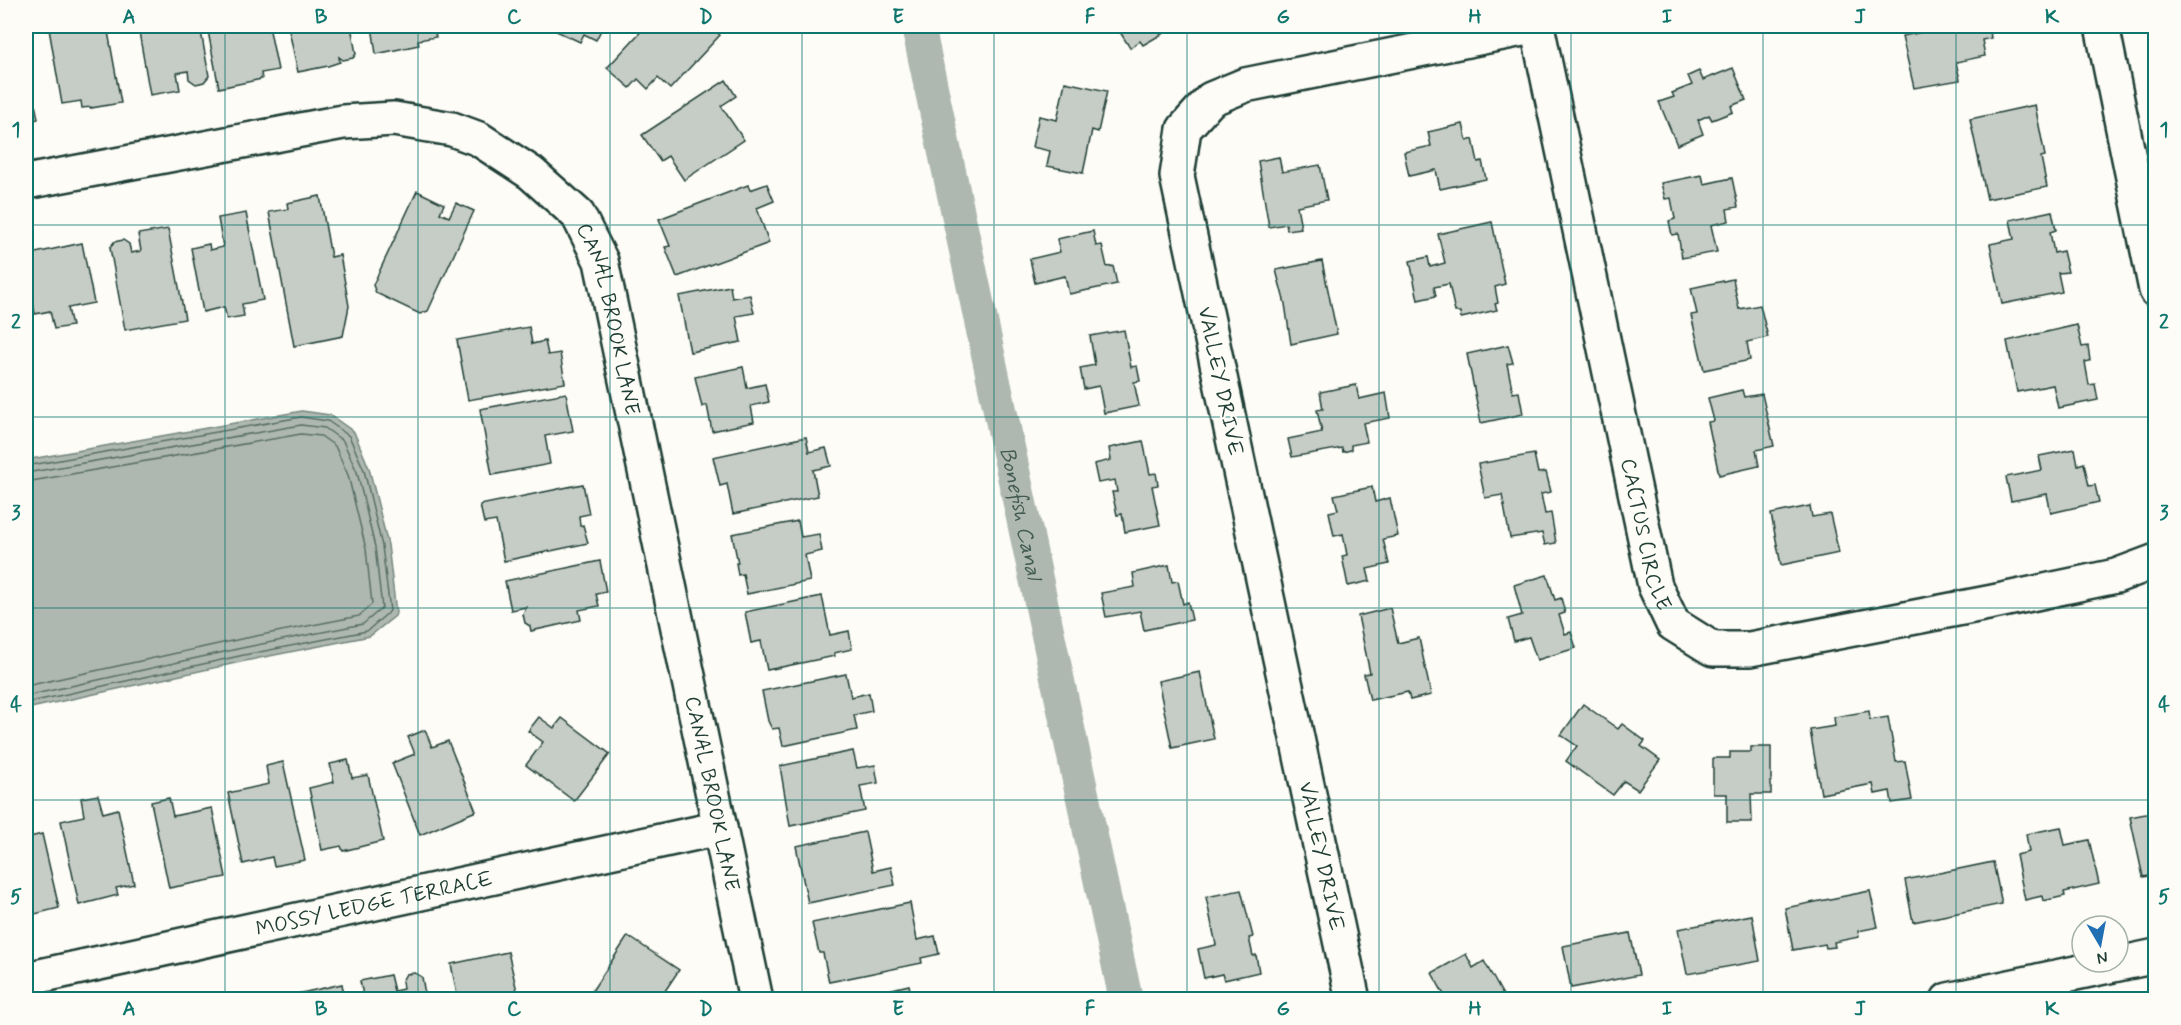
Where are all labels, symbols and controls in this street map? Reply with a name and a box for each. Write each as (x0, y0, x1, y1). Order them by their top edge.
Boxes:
text: A (122, 4, 136, 31)
text: B (315, 4, 328, 31)
text: C (507, 4, 522, 31)
text: D (699, 4, 713, 31)
text: E (892, 4, 904, 31)
text: F (1085, 4, 1096, 31)
text: G (1276, 4, 1290, 31)
text: H (1468, 4, 1482, 31)
text: I (1662, 4, 1672, 31)
text: J (1854, 4, 1866, 31)
text: K (2045, 4, 2060, 31)
text: 1 (12, 117, 20, 144)
text: 1 (2160, 117, 2168, 144)
street label: CANAL BROOK LANE (569, 218, 646, 418)
street label: VALLEY DRIVE (1191, 304, 1249, 458)
text: 2 (11, 309, 21, 336)
text: 2 (2159, 309, 2169, 336)
water label: Bonefish Canal (992, 445, 1048, 585)
street label: CACTUS CIRCLE (1613, 456, 1678, 615)
text: 3 (11, 500, 21, 527)
text: 3 (2159, 500, 2169, 527)
text: 4 (10, 692, 22, 719)
text: 4 (2158, 692, 2170, 719)
street label: CANAL BROOK LANE (678, 694, 746, 894)
street label: VALLEY DRIVE (1292, 779, 1350, 933)
street label: MOSSY LEDGE TERRACE (253, 865, 495, 944)
text: 5 (10, 884, 22, 911)
text: 5 (2158, 884, 2170, 911)
north arrow (2070, 914, 2130, 974)
text: N (2095, 946, 2109, 969)
text: A (122, 996, 136, 1023)
text: B (315, 996, 328, 1023)
text: C (507, 996, 522, 1023)
text: D (699, 996, 713, 1023)
text: E (892, 996, 904, 1023)
text: F (1085, 996, 1096, 1023)
text: G (1276, 996, 1290, 1023)
text: H (1468, 996, 1482, 1023)
text: I (1662, 996, 1672, 1023)
text: J (1854, 996, 1866, 1023)
text: K (2045, 996, 2060, 1023)

